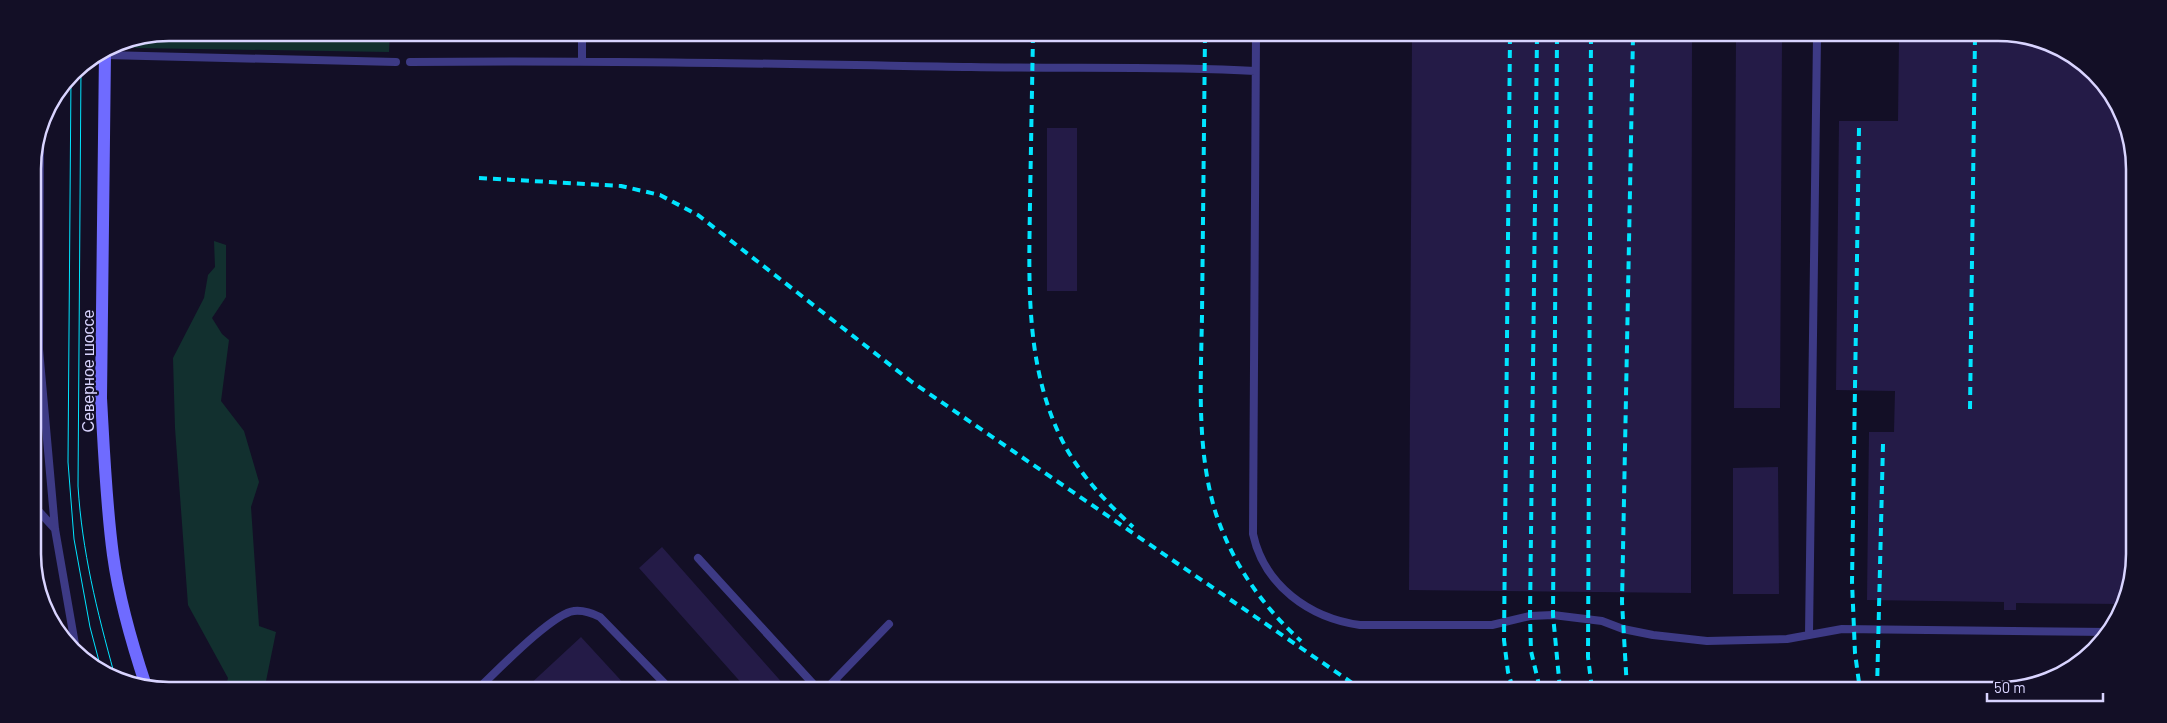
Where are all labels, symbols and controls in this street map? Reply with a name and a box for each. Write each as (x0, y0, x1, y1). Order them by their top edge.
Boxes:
street label: Северное шоссе (78, 309, 97, 433)
scale bar (1987, 670, 2103, 702)
text: 50 m (1994, 678, 2026, 696)

